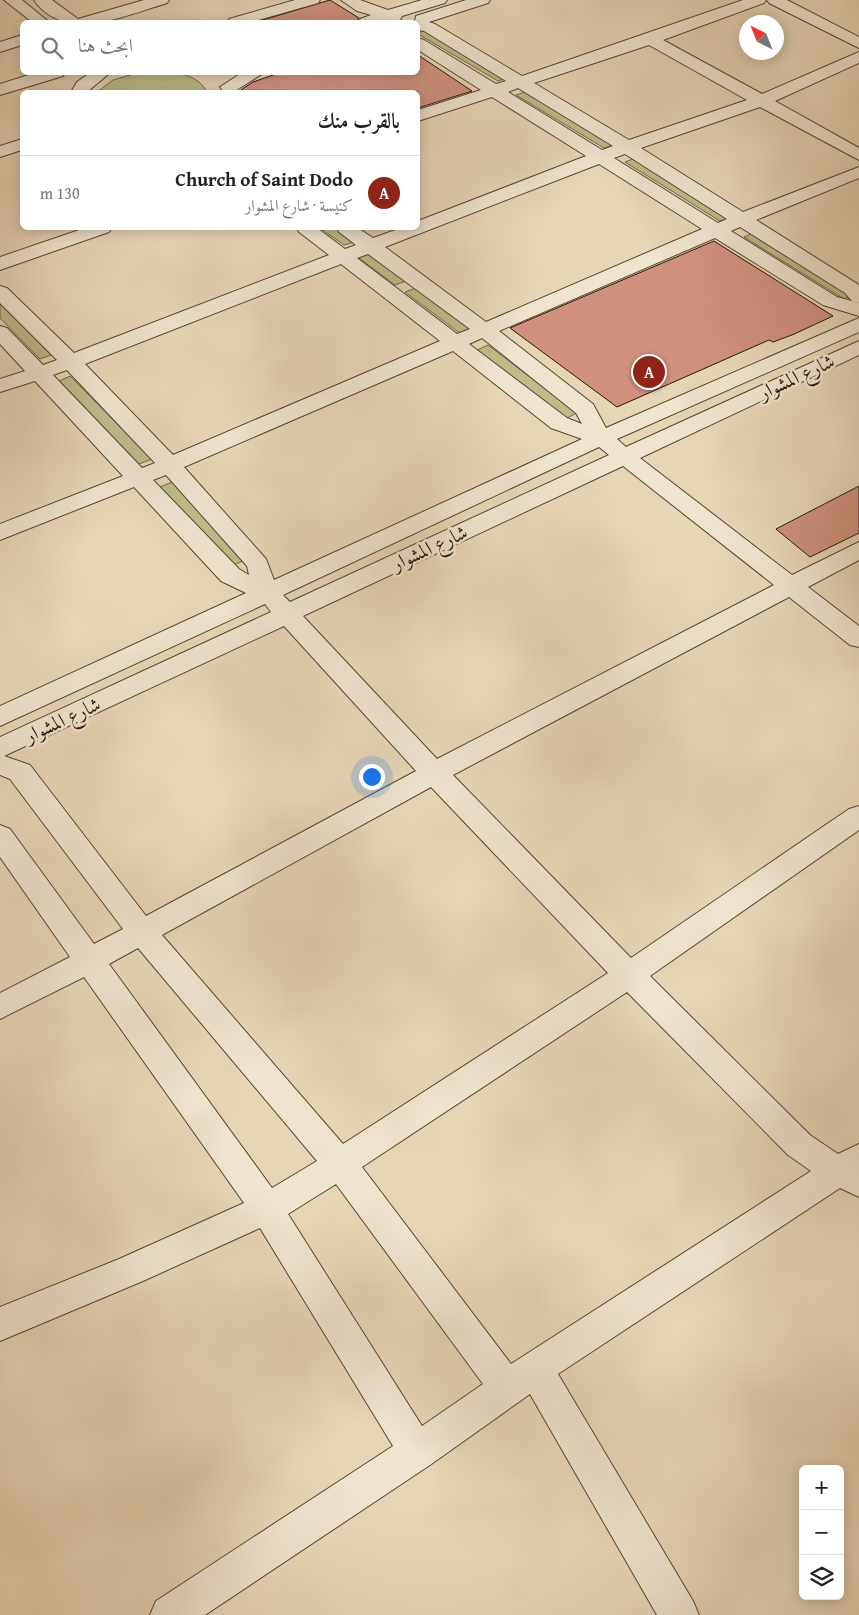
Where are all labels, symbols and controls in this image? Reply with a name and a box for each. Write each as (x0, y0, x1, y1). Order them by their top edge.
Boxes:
north arrow (739, 15, 784, 60)
search box (20, 20, 420, 75)
text: ابحث هنا (78, 31, 133, 59)
icon: search (38, 34, 66, 62)
text: بالقرب منك (318, 105, 400, 136)
text: Church of Saint Dodo (175, 165, 353, 193)
text: 130 m (40, 181, 80, 205)
text: A (379, 181, 389, 205)
text: كنيسة · شارع المشوار (245, 193, 353, 217)
street label: شارع المشوار (751, 346, 841, 411)
pin: A (633, 353, 665, 391)
street label: شارع المشوار (384, 517, 474, 582)
street label: شارع المشوار (17, 689, 107, 754)
your location (359, 764, 385, 790)
map controls (799, 1465, 844, 1600)
button: + (799, 1465, 844, 1510)
button: − (799, 1510, 844, 1555)
button: layers (799, 1555, 844, 1600)

